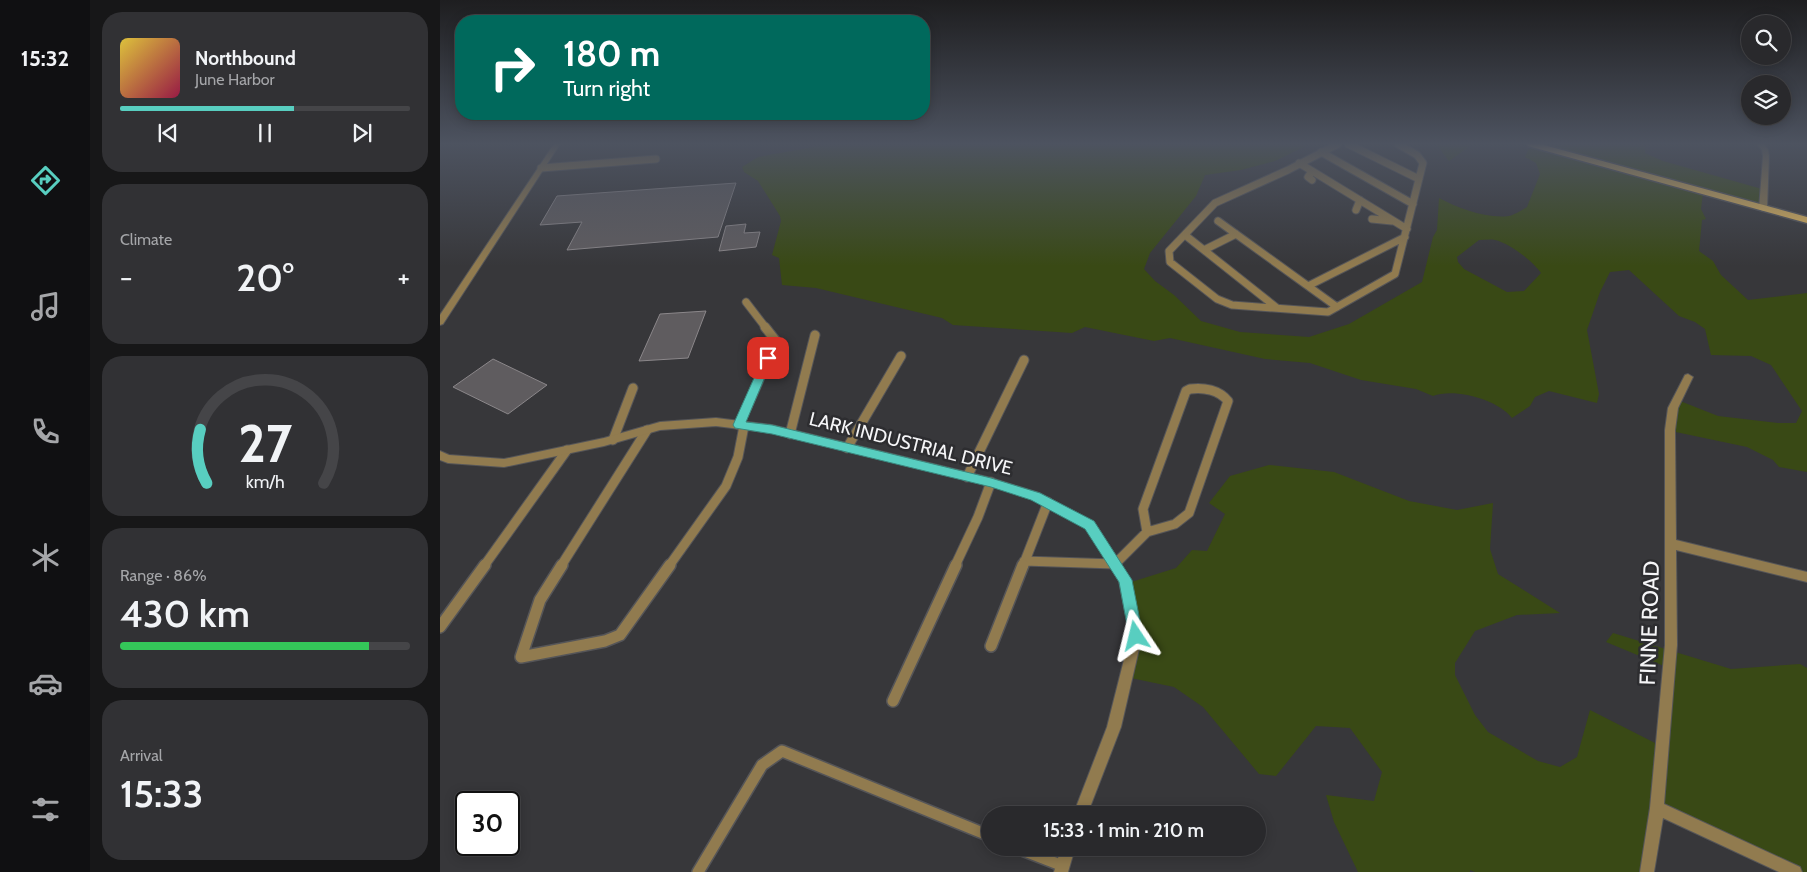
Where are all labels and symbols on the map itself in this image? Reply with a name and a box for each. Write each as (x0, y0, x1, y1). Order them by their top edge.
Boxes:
pin (747, 337, 789, 379)
street label: LARK INDUSTRIAL DRIVE (807, 407, 1015, 480)
street label: FINNE ROAD (1634, 560, 1665, 686)
position arrow (1109, 609, 1161, 661)
speed limit sign: 30 (455, 791, 520, 856)

